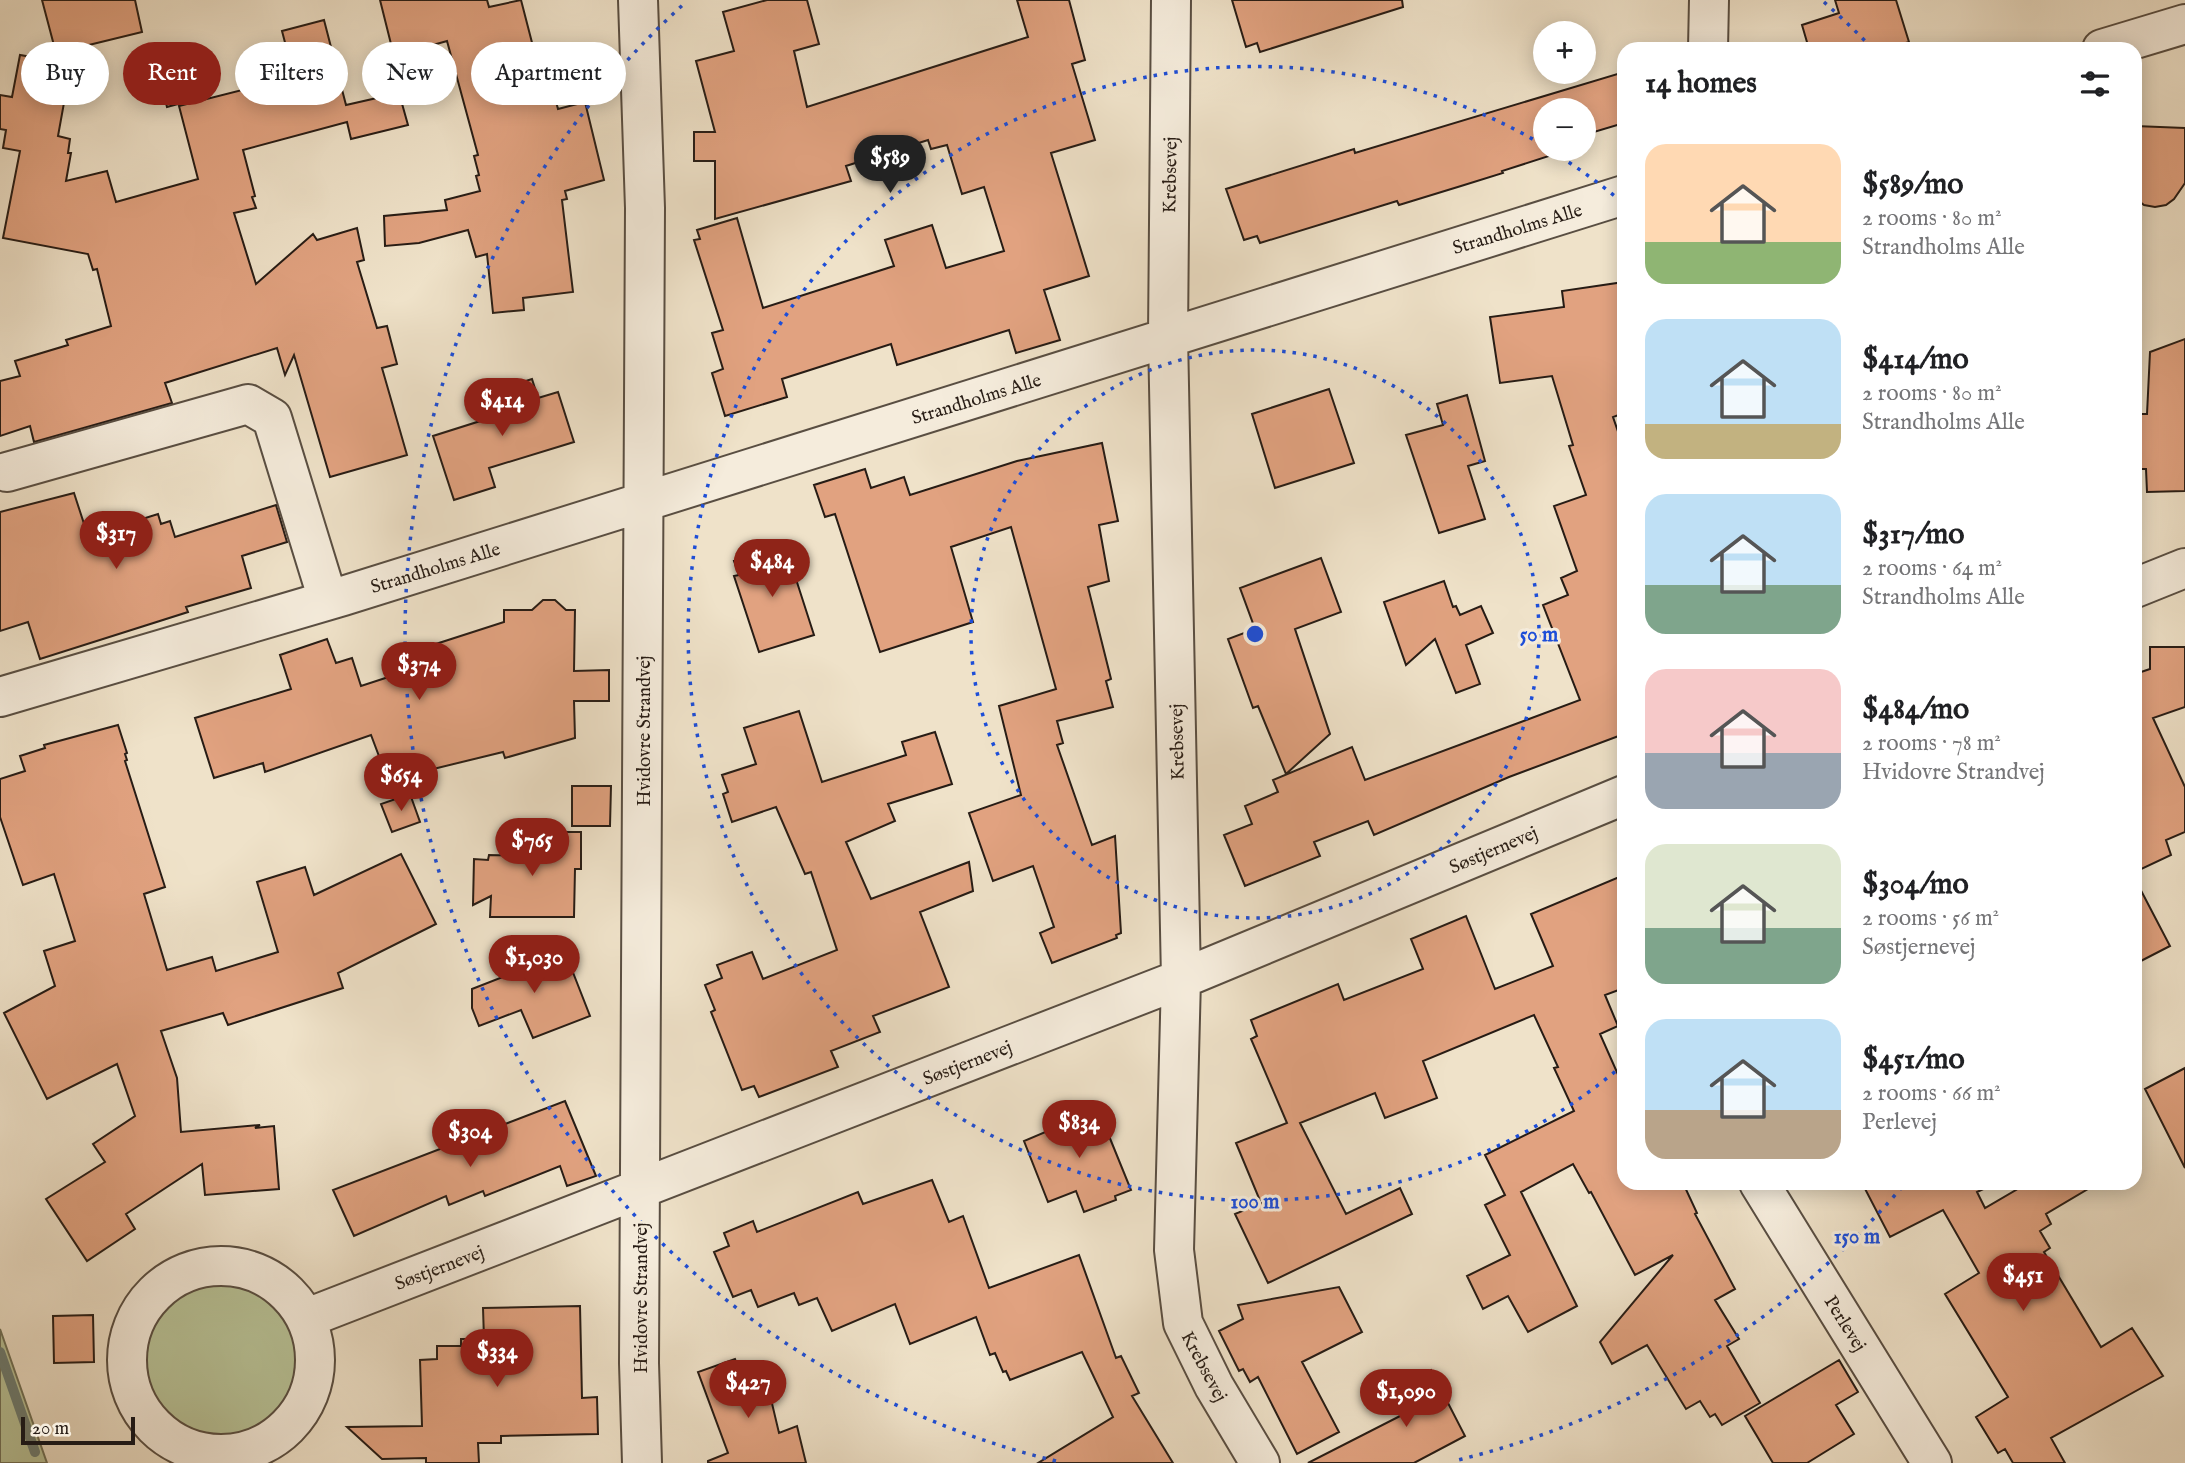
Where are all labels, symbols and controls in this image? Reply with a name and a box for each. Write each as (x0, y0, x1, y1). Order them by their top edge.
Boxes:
map controls (1533, 21, 1596, 161)
button: + (1533, 21, 1596, 84)
chip: Buy (21, 42, 109, 105)
chip: Rent (123, 42, 221, 105)
chip: Filters (235, 42, 348, 105)
chip: New (362, 42, 457, 105)
chip: Apartment (471, 42, 626, 105)
text: 14 homes (1645, 65, 1757, 103)
icon: filters (2076, 65, 2114, 103)
button: − (1533, 98, 1596, 161)
pin: $589 (849, 136, 931, 195)
street label: Krebsevej (1158, 137, 1184, 214)
text: $589 (870, 143, 910, 172)
text: $589/mo (1862, 166, 1964, 204)
icon: home (1701, 172, 1785, 256)
street label: Strandholms Alle (1450, 199, 1586, 261)
text: 2 rooms · 80 m² (1862, 204, 2002, 233)
text: Strandholms Alle (1862, 233, 2025, 262)
text: $414/mo (1862, 341, 1969, 379)
icon: home (1701, 347, 1785, 431)
street label: Strandholms Alle (909, 369, 1045, 431)
pin: $414 (461, 378, 543, 438)
text: 2 rooms · 80 m² (1862, 379, 2002, 408)
text: $414 (480, 386, 524, 415)
text: Strandholms Alle (1862, 408, 2025, 437)
pin: $317 (75, 512, 157, 571)
text: $317/mo (1862, 516, 1964, 554)
text: $317 (96, 519, 136, 548)
icon: home (1701, 522, 1785, 606)
street label: Strandholms Alle (368, 538, 504, 600)
pin: $484 (731, 540, 813, 599)
text: $484 (750, 547, 794, 576)
text: 2 rooms · 64 m² (1862, 554, 2002, 583)
text: Strandholms Alle (1862, 583, 2025, 612)
centre of rings (1243, 622, 1267, 646)
text: 50 m (1520, 622, 1559, 649)
pin: $374 (378, 642, 460, 702)
text: $374 (397, 650, 441, 679)
street label: Hvidovre Strandvej (633, 655, 657, 807)
text: $484/mo (1862, 691, 1969, 729)
icon: home (1701, 697, 1785, 781)
street label: Krebsevej (1165, 703, 1191, 780)
text: 2 rooms · 78 m² (1862, 729, 2001, 758)
pin: $654 (360, 754, 442, 813)
text: Hvidovre Strandvej (1862, 758, 2045, 787)
text: $654 (380, 761, 422, 790)
pin: $765 (491, 818, 573, 878)
street label: Søstjernevej (1446, 821, 1542, 880)
text: $765 (511, 826, 553, 855)
text: $304/mo (1862, 866, 1969, 904)
icon: home (1701, 872, 1785, 956)
text: 2 rooms · 56 m² (1862, 904, 1999, 933)
text: Søstjernevej (1862, 933, 1976, 962)
pin: $1,030 (477, 936, 591, 995)
text: $1,030 (505, 943, 563, 972)
street label: Søstjernevej (920, 1036, 1016, 1092)
text: $451/mo (1862, 1041, 1965, 1079)
icon: home (1701, 1047, 1785, 1131)
text: 2 rooms · 66 m² (1862, 1079, 2001, 1108)
pin: $834 (1038, 1100, 1120, 1160)
text: $834 (1058, 1108, 1100, 1137)
text: Perlevej (1862, 1108, 1937, 1137)
pin: $304 (429, 1110, 511, 1169)
text: $304 (448, 1117, 492, 1146)
text: 100 m (1230, 1189, 1280, 1216)
street label: Hvidovre Strandvej (630, 1222, 654, 1374)
text: 150 m (1834, 1224, 1881, 1251)
street label: Søstjernevej (392, 1241, 488, 1297)
pin: $451 (1982, 1254, 2064, 1313)
text: $451 (2003, 1261, 2043, 1290)
street label: Perlevej (1818, 1291, 1871, 1357)
street label: Krebsevej (1175, 1327, 1232, 1406)
pin: $334 (456, 1330, 538, 1389)
text: $334 (476, 1337, 518, 1366)
pin: $427 (707, 1360, 789, 1420)
text: $427 (725, 1368, 771, 1397)
pin: $1,090 (1349, 1370, 1463, 1429)
text: $1,090 (1376, 1377, 1436, 1406)
scale bar (21, 1414, 135, 1446)
text: 20 m (32, 1417, 69, 1441)

